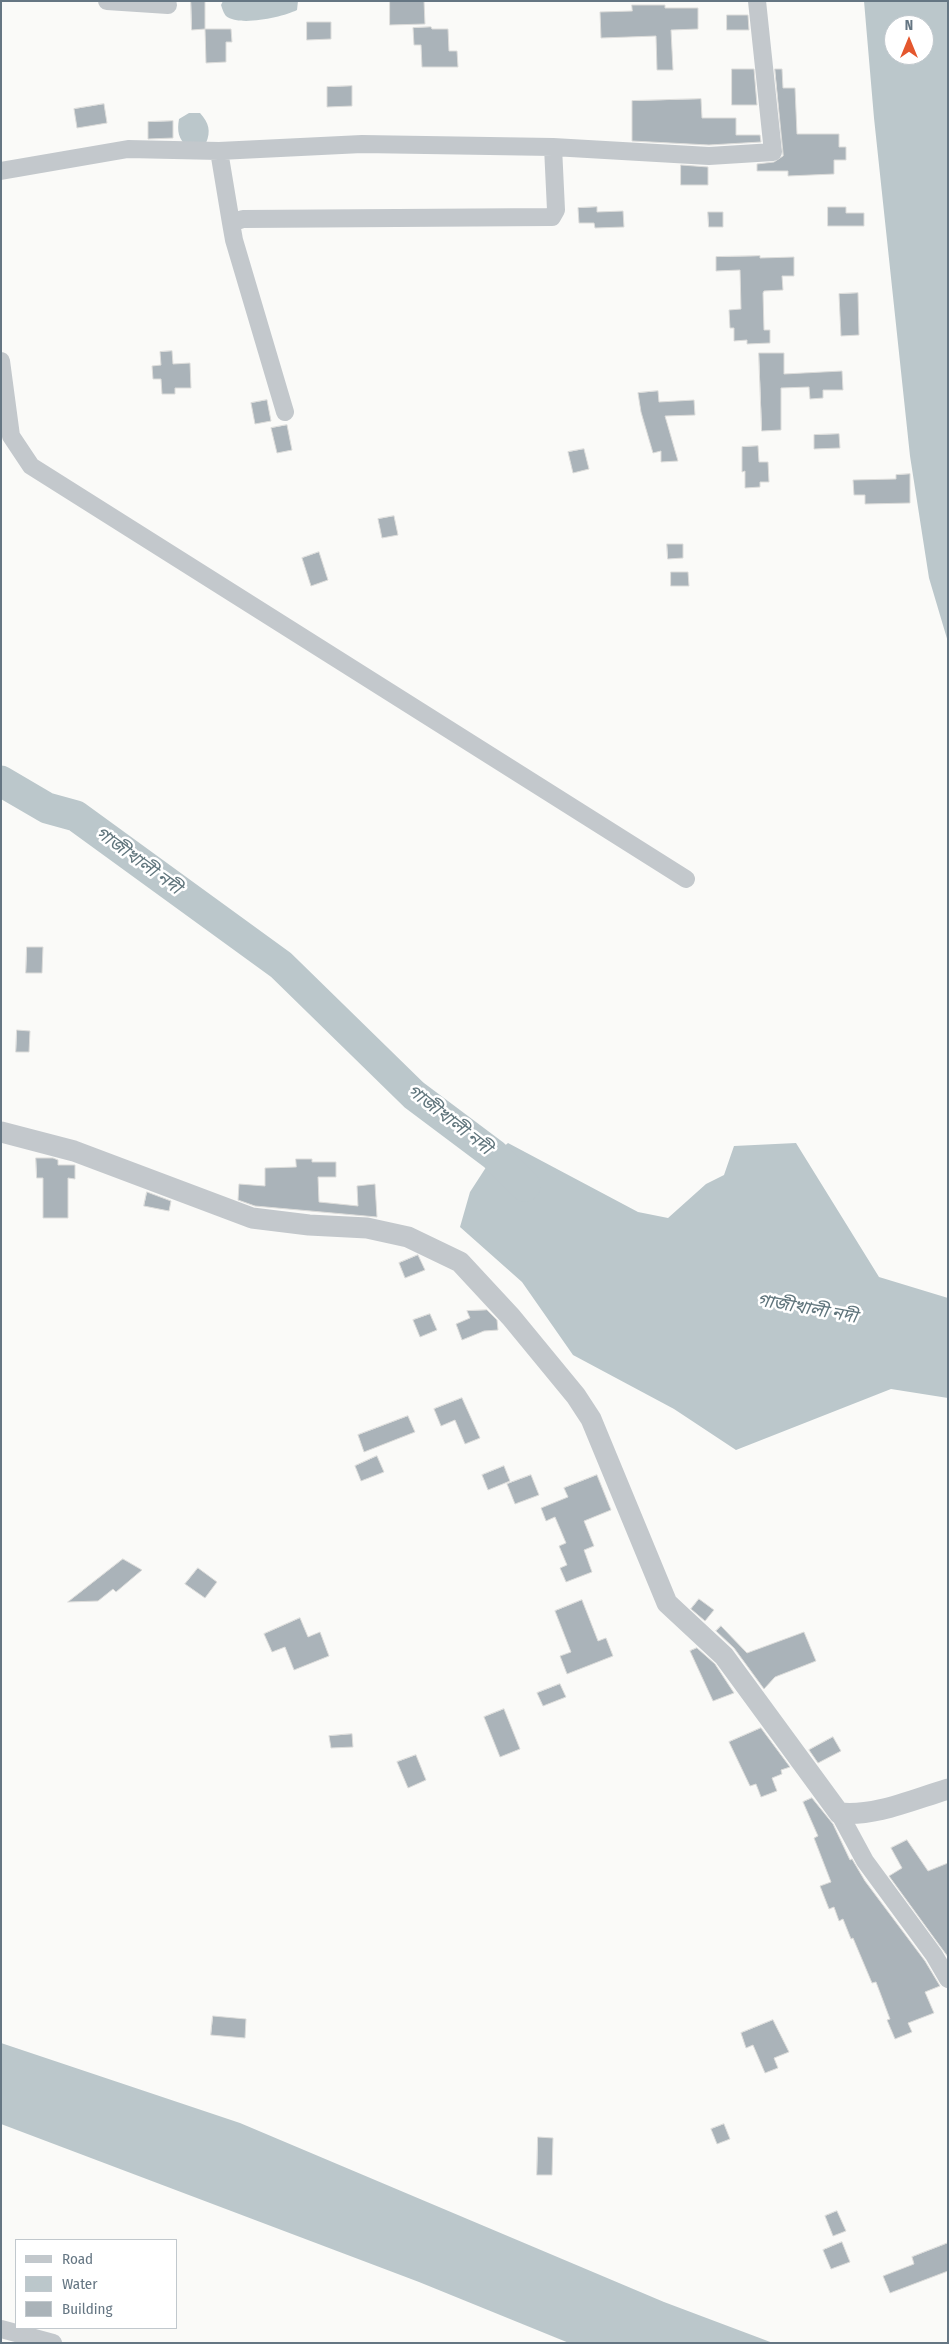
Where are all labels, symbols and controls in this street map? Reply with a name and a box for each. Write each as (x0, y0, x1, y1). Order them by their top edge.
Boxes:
north arrow (884, 15, 934, 65)
text: N (905, 17, 913, 34)
water label: গাজীখালী নদী (91, 823, 185, 899)
water label: গাজীখালী নদী (403, 1080, 495, 1160)
water label: গাজীখালী নদী (755, 1290, 859, 1328)
legend (15, 2239, 178, 2329)
text: Road (62, 2250, 93, 2268)
text: Water (62, 2275, 97, 2293)
text: Building (62, 2300, 113, 2318)

